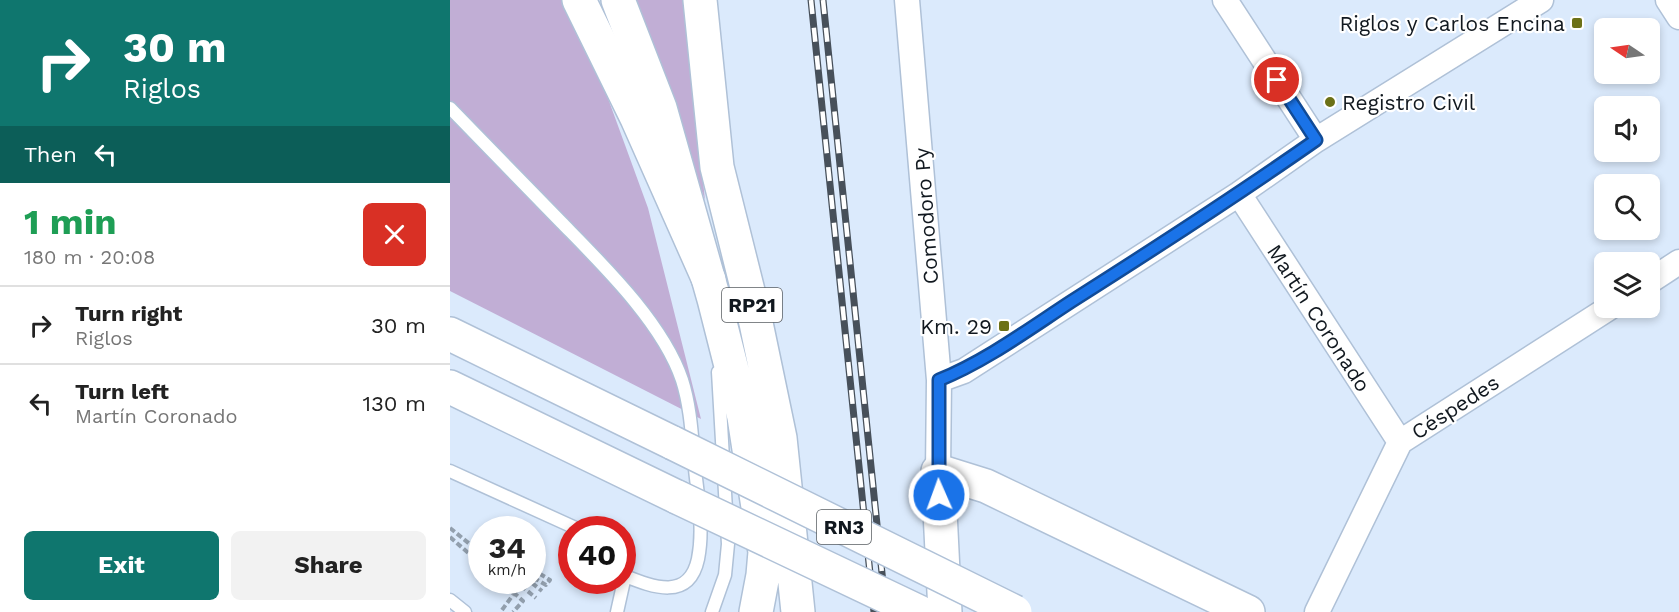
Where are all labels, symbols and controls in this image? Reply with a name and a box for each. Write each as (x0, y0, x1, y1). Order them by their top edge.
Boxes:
place label: Riglos y Carlos Encina (1339, 11, 1565, 36)
marker: Riglos y Carlos Encina (1570, 16, 1584, 30)
north arrow (1594, 18, 1660, 84)
map controls (1594, 18, 1660, 318)
text: 30 m (123, 23, 227, 72)
icon: right (24, 24, 102, 102)
pin (1251, 54, 1302, 105)
icon: arrive (1260, 63, 1293, 96)
text: Riglos (123, 73, 201, 105)
place label: Registro Civil (1342, 90, 1476, 115)
marker: Registro Civil (1323, 95, 1337, 109)
button: sound (1594, 96, 1660, 162)
icon: left (89, 138, 122, 171)
text: Then (24, 142, 77, 167)
street label: Comodoro Py (909, 147, 943, 285)
button: search (1594, 174, 1660, 240)
text: 1 min (24, 201, 116, 243)
button: close (363, 203, 426, 266)
street label: Martín Coronado (1262, 240, 1376, 396)
text: 180 m · 20:08 (24, 245, 155, 269)
button: layers (1594, 252, 1660, 318)
road number: RP21 (722, 288, 782, 322)
text: Turn right (75, 301, 182, 326)
icon: right (24, 309, 57, 342)
text: 30 m (371, 313, 426, 338)
place label: Km. 29 (920, 314, 992, 339)
marker: Km. 29 (997, 319, 1011, 333)
text: Riglos (75, 326, 133, 350)
street label: Céspedes (1407, 369, 1503, 445)
text: Turn left (75, 379, 169, 404)
icon: left (24, 387, 57, 420)
text: 130 m (362, 391, 426, 416)
text: Martín Coronado (75, 404, 238, 428)
position arrow (907, 463, 971, 527)
road number: RN3 (817, 510, 871, 544)
speed limit sign: 40 (558, 516, 636, 594)
text: 34 (488, 530, 526, 565)
button: Exit (24, 531, 219, 600)
button: Share (231, 531, 426, 600)
text: km/h (488, 561, 526, 579)

